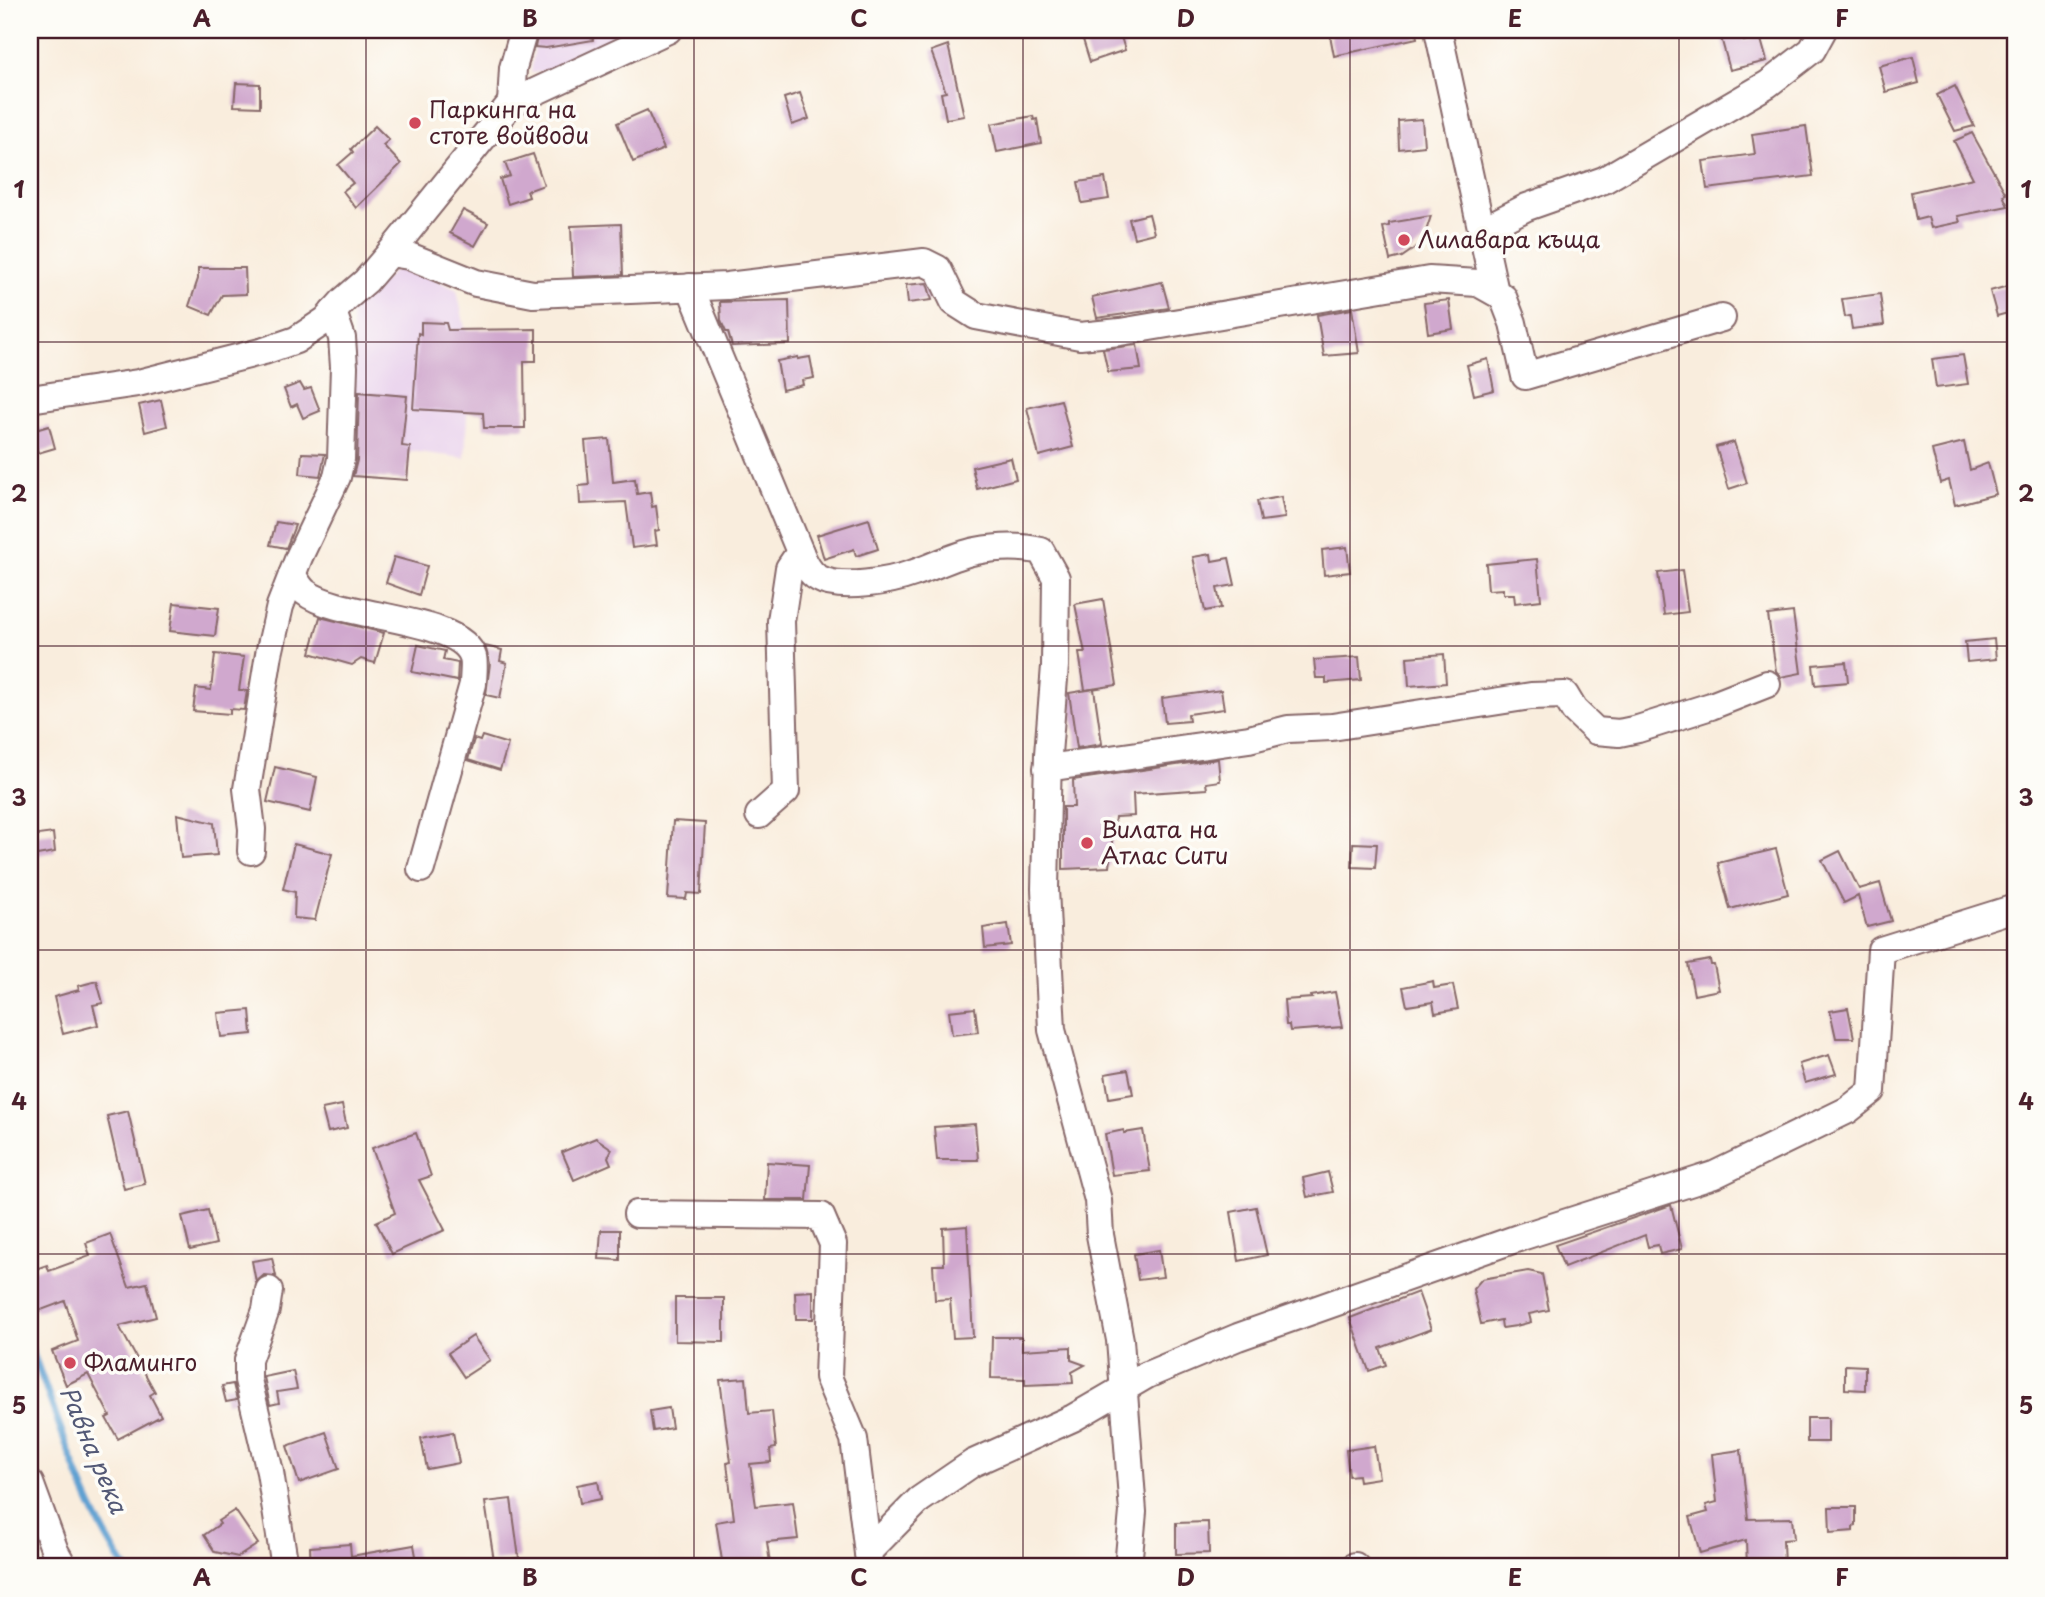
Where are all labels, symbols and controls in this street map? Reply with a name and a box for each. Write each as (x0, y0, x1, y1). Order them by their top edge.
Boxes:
text: A (193, 0, 211, 35)
text: B (522, 0, 538, 35)
text: C (850, 0, 868, 35)
text: D (1177, 0, 1195, 35)
text: E (1508, 0, 1522, 35)
text: F (1835, 0, 1849, 35)
place label: Паркинга на стоте войводи (429, 91, 589, 152)
marker: Паркинга на стоте войводи (407, 115, 423, 131)
text: 1 (14, 171, 25, 206)
text: 1 (2021, 171, 2032, 206)
place label: Лилавара къща (1418, 221, 1600, 256)
marker: Лилавара къща (1396, 232, 1412, 248)
text: 2 (11, 475, 27, 510)
text: 2 (2018, 475, 2034, 510)
text: 3 (11, 779, 27, 814)
text: 3 (2018, 779, 2034, 814)
place label: Вилата на Атлас Сити (1101, 811, 1229, 872)
marker: Вилата на Атлас Сити (1079, 835, 1095, 851)
text: 4 (11, 1083, 27, 1118)
text: 4 (2018, 1083, 2034, 1118)
place label: Фламинго (84, 1344, 197, 1379)
marker: Фламинго (62, 1355, 78, 1371)
water label: Равна река (52, 1380, 138, 1519)
text: 5 (12, 1387, 26, 1422)
text: 5 (2019, 1387, 2033, 1422)
text: A (193, 1559, 211, 1594)
text: B (522, 1559, 538, 1594)
text: C (850, 1559, 868, 1594)
text: D (1177, 1559, 1195, 1594)
text: E (1508, 1559, 1522, 1594)
text: F (1835, 1559, 1849, 1594)

